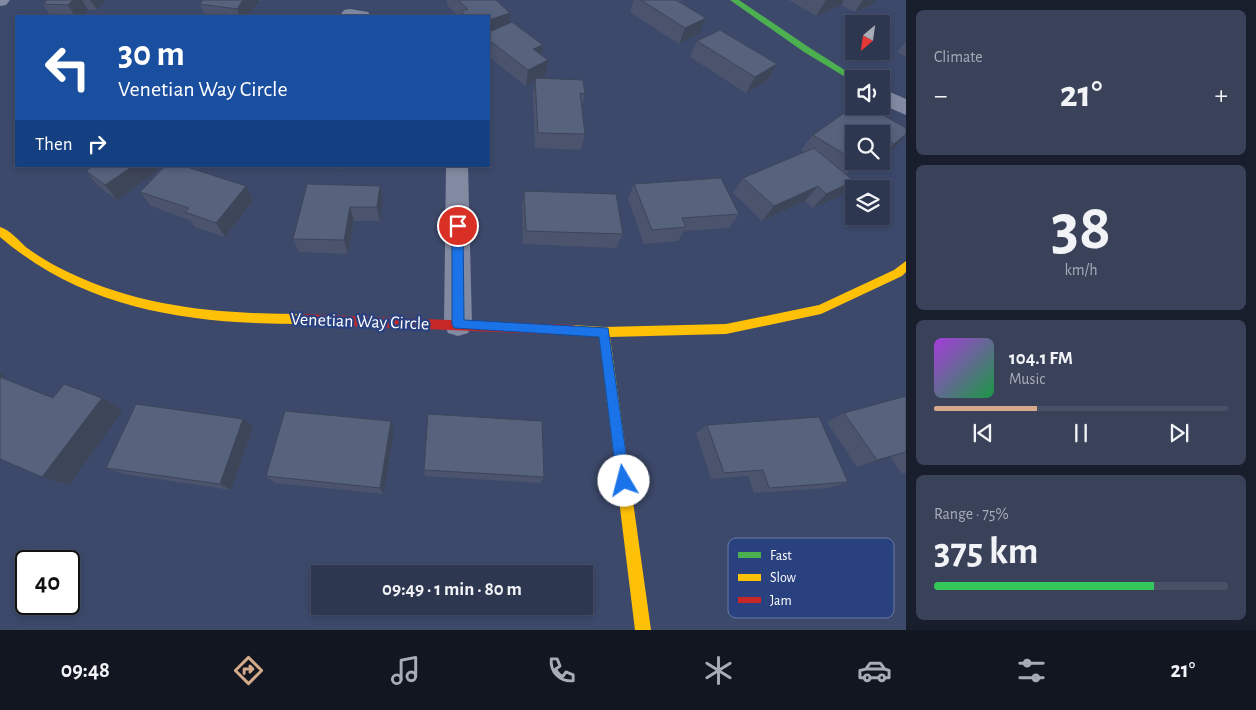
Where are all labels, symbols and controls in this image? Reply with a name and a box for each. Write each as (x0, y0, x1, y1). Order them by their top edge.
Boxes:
north arrow (845, 15, 890, 60)
map controls (845, 15, 890, 225)
icon: left (35, 35, 100, 100)
text: 30 m (118, 37, 185, 72)
text: Climate (934, 49, 983, 65)
button: sound (845, 70, 890, 115)
text: 21° (1060, 76, 1102, 114)
text: Venetian Way Circle (118, 78, 288, 100)
text: − (934, 82, 947, 110)
text: + (1215, 82, 1228, 110)
button: search (845, 125, 890, 170)
icon: right (83, 130, 111, 158)
text: Then (35, 135, 73, 154)
button: layers (845, 180, 890, 225)
text: 38 (1051, 196, 1111, 261)
pin (437, 205, 479, 247)
icon: arrive (444, 212, 472, 240)
text: km/h (1064, 262, 1098, 278)
street label: Venetian Way Circle (290, 311, 430, 333)
text: 104.1 FM (1009, 349, 1073, 368)
text: Music (1009, 371, 1045, 387)
icon: previous (969, 419, 997, 447)
icon: pause (1067, 419, 1095, 447)
icon: next (1165, 419, 1193, 447)
position arrow (597, 454, 649, 506)
text: Range · 75% (934, 506, 1009, 522)
text: 375 km (934, 533, 1038, 571)
legend (728, 538, 894, 618)
text: Fast (770, 549, 792, 563)
speed limit sign: 40 (15, 550, 80, 615)
text: Slow (770, 571, 797, 585)
text: 09:49 · 1 min · 80 m (382, 580, 522, 599)
text: Jam (770, 594, 792, 608)
icon: directions (231, 653, 266, 688)
icon: music (388, 653, 423, 688)
icon: phone (544, 653, 579, 688)
icon: climate (701, 653, 736, 688)
icon: car (857, 653, 892, 688)
icon: filters (1014, 653, 1049, 688)
text: 09:48 (61, 659, 110, 681)
text: 21° (1170, 659, 1195, 681)

